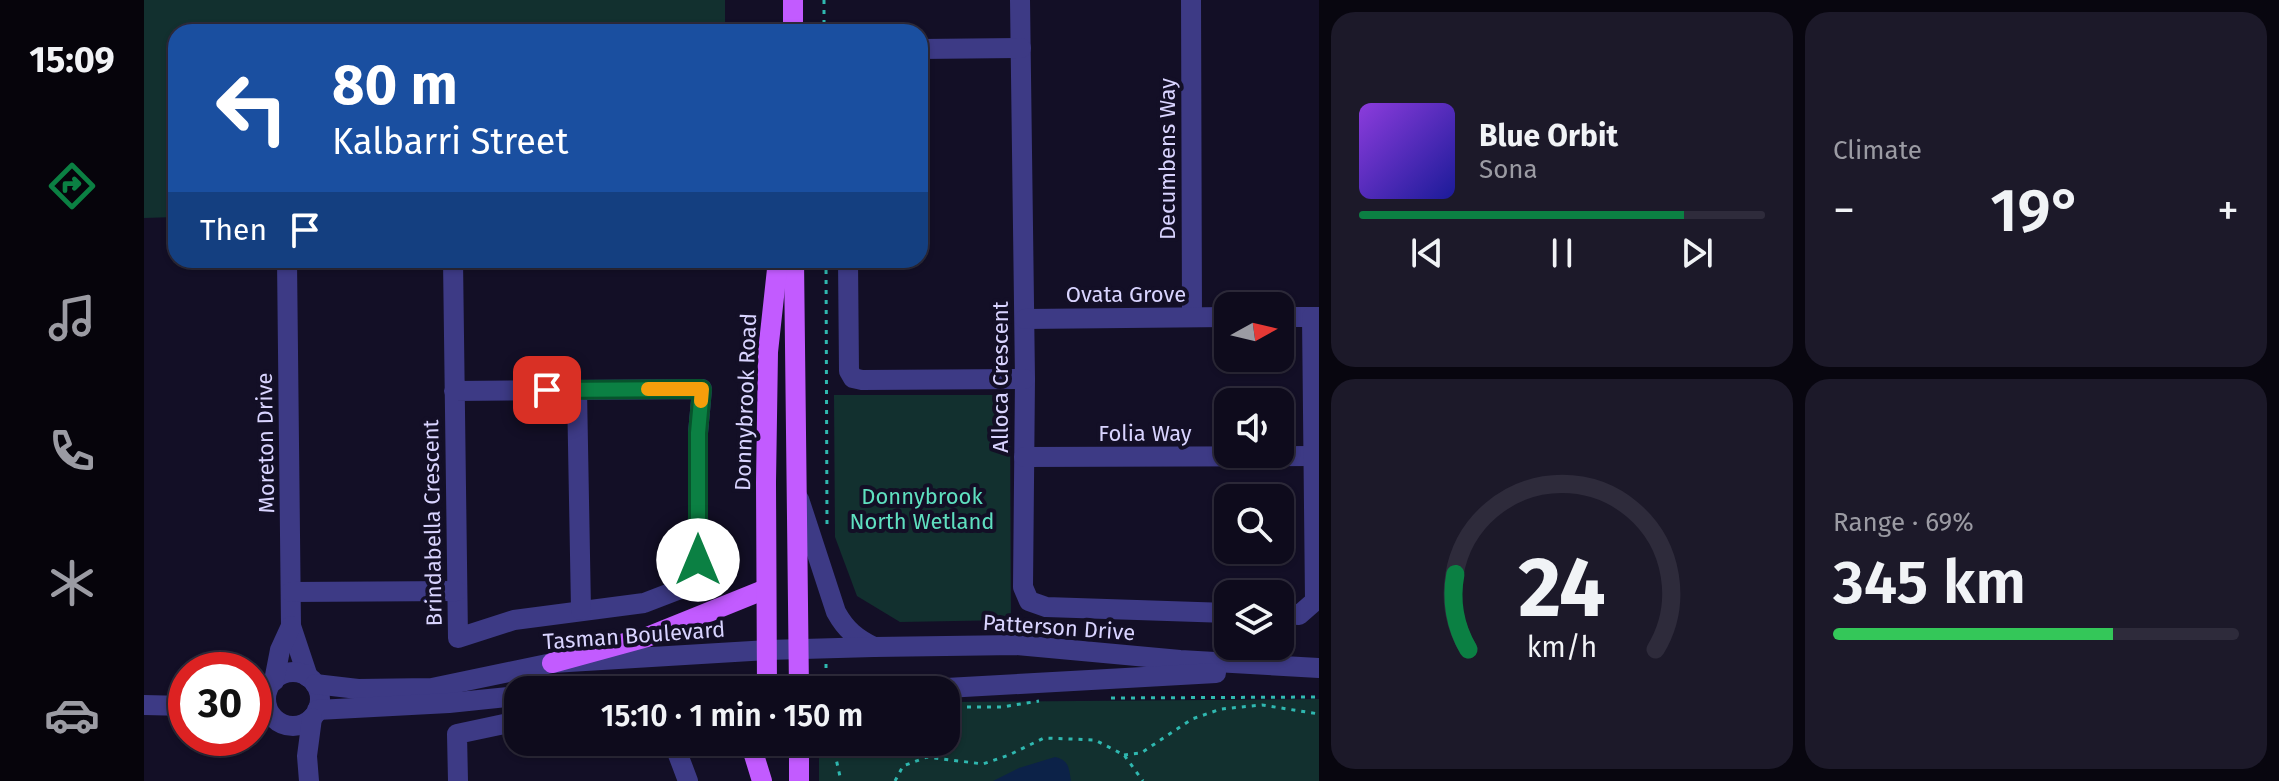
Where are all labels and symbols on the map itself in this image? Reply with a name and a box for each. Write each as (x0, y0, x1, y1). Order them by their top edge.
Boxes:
street label: Decumbens Way (1154, 78, 1181, 240)
street label: Ovata Grove (1066, 281, 1186, 308)
north arrow (1214, 292, 1294, 372)
street label: Alloca Crescent (987, 301, 1014, 453)
street label: Donnybrook Road (729, 313, 762, 491)
pin (513, 356, 581, 424)
street label: Moreton Drive (251, 372, 280, 513)
street label: Brindabella Crescent (417, 419, 448, 627)
street label: Folia Way (1098, 420, 1192, 447)
park label: Donnybrook North Wetland (849, 483, 995, 535)
position arrow (656, 518, 740, 602)
street label: Patterson Drive (982, 609, 1136, 646)
street label: Tasman Boulevard (542, 616, 726, 655)
speed limit sign: 30 (168, 652, 272, 756)

